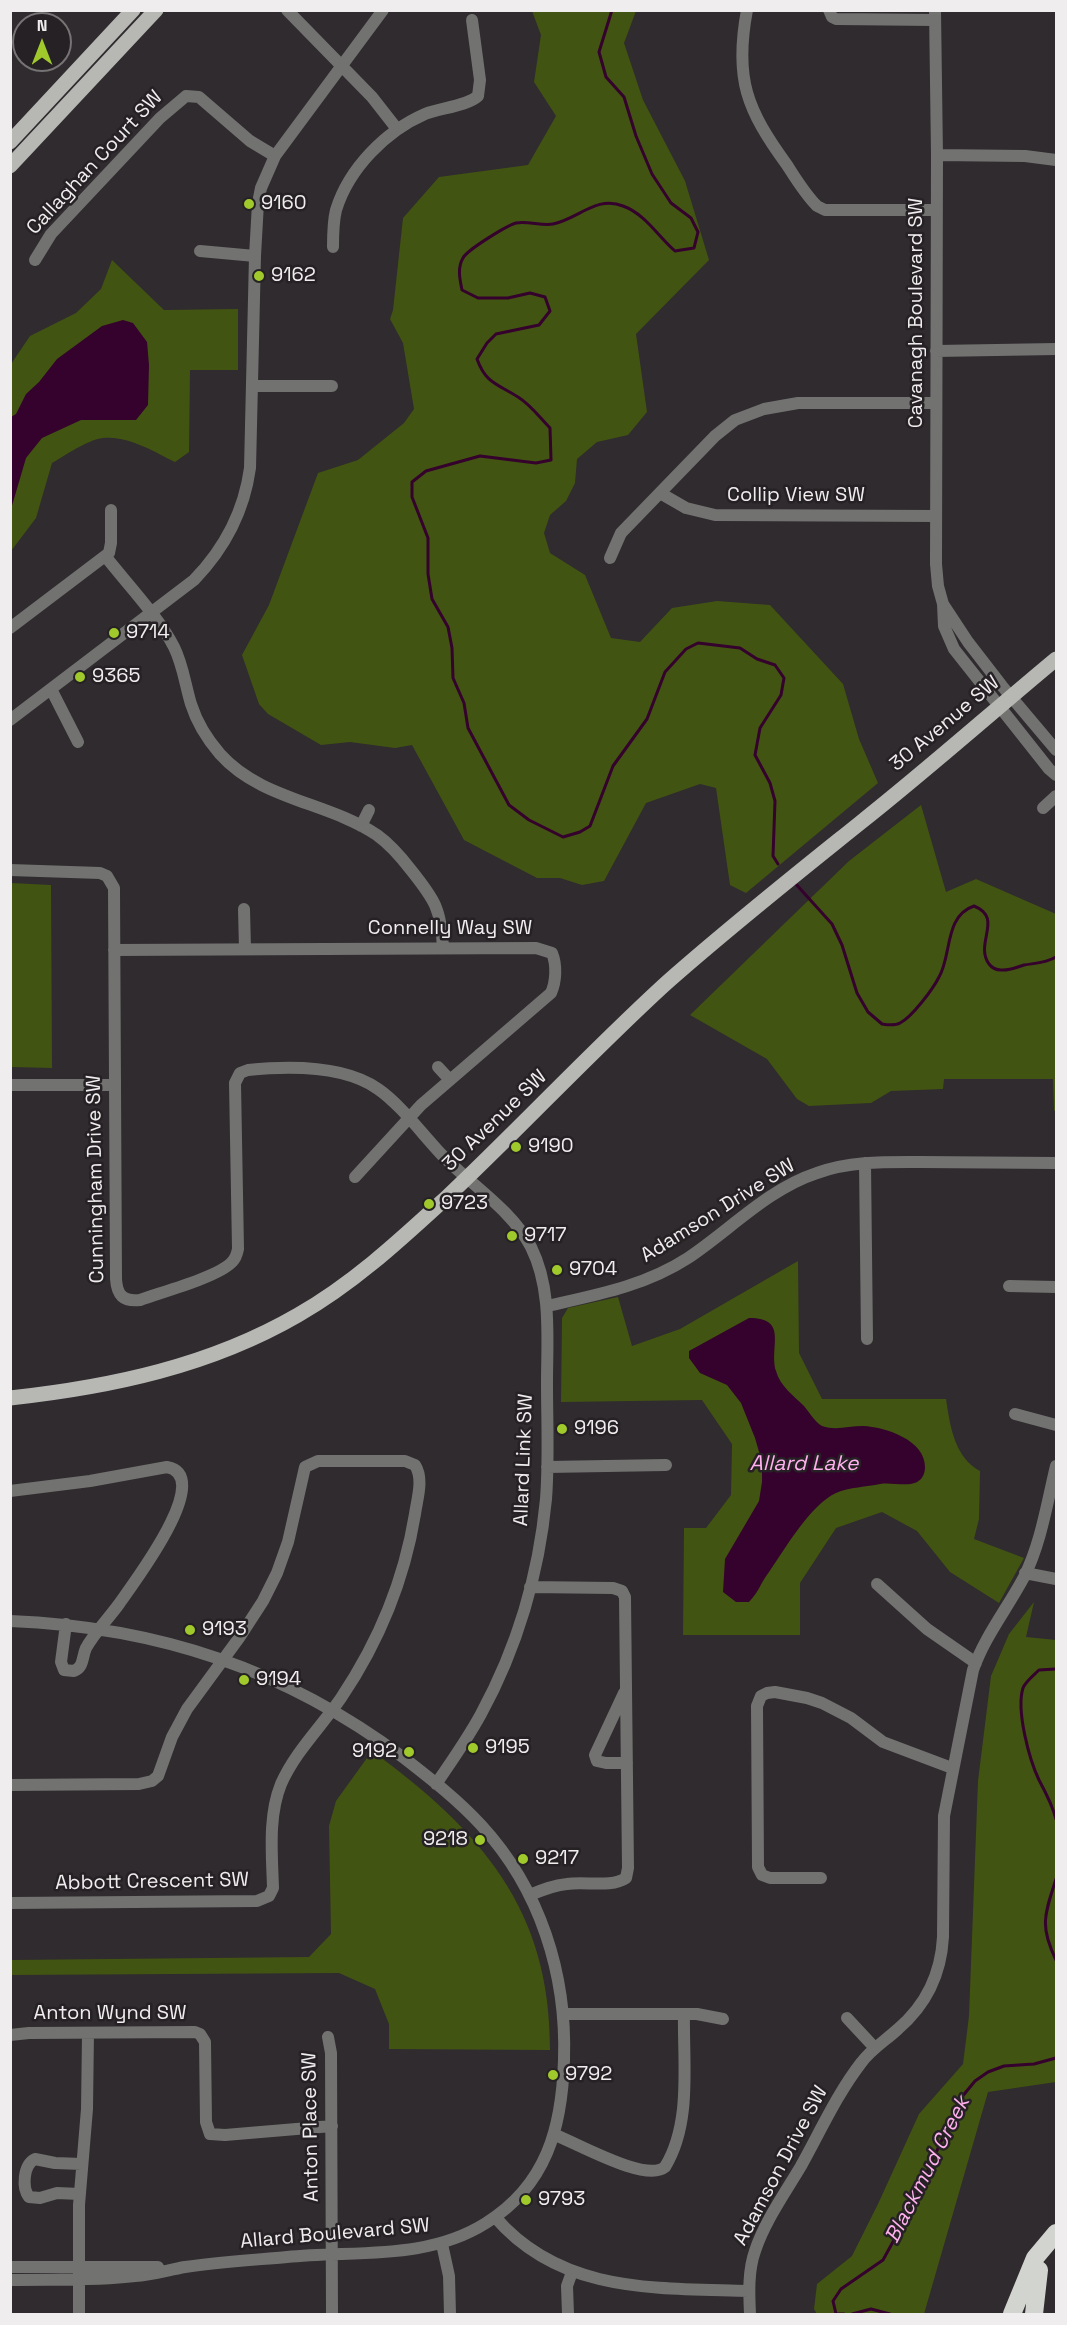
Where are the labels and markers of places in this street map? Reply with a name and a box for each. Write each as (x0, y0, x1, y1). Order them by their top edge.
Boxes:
place label: 9160 (261, 192, 307, 216)
marker: 9160 (242, 197, 256, 211)
place label: 9162 (271, 264, 316, 288)
marker: 9162 (252, 269, 266, 283)
place label: 9714 (126, 621, 170, 645)
marker: 9714 (107, 626, 121, 640)
place label: 9365 (92, 665, 141, 689)
marker: 9365 (73, 670, 87, 684)
place label: 9190 (528, 1135, 574, 1159)
marker: 9190 (509, 1140, 523, 1154)
place label: 9723 (441, 1192, 488, 1216)
marker: 9723 (422, 1197, 436, 1211)
place label: 9717 (524, 1224, 567, 1248)
marker: 9717 (505, 1229, 519, 1243)
place label: 9704 (569, 1258, 617, 1282)
marker: 9704 (550, 1263, 564, 1277)
place label: 9196 (574, 1417, 619, 1441)
marker: 9196 (555, 1422, 569, 1436)
place label: 9193 (202, 1618, 247, 1642)
marker: 9193 (183, 1623, 197, 1637)
place label: 9194 (256, 1668, 301, 1692)
marker: 9194 (237, 1673, 251, 1687)
place label: 9195 (485, 1736, 530, 1760)
place label: 9192 (352, 1740, 397, 1764)
marker: 9195 (466, 1741, 480, 1755)
marker: 9192 (402, 1745, 416, 1759)
place label: 9218 (423, 1828, 468, 1852)
marker: 9218 (473, 1833, 487, 1847)
place label: 9217 (535, 1847, 579, 1871)
marker: 9217 (516, 1852, 530, 1866)
place label: 9792 (565, 2063, 612, 2087)
marker: 9792 (546, 2068, 560, 2082)
place label: 9793 (538, 2188, 585, 2212)
marker: 9793 (519, 2193, 533, 2207)

